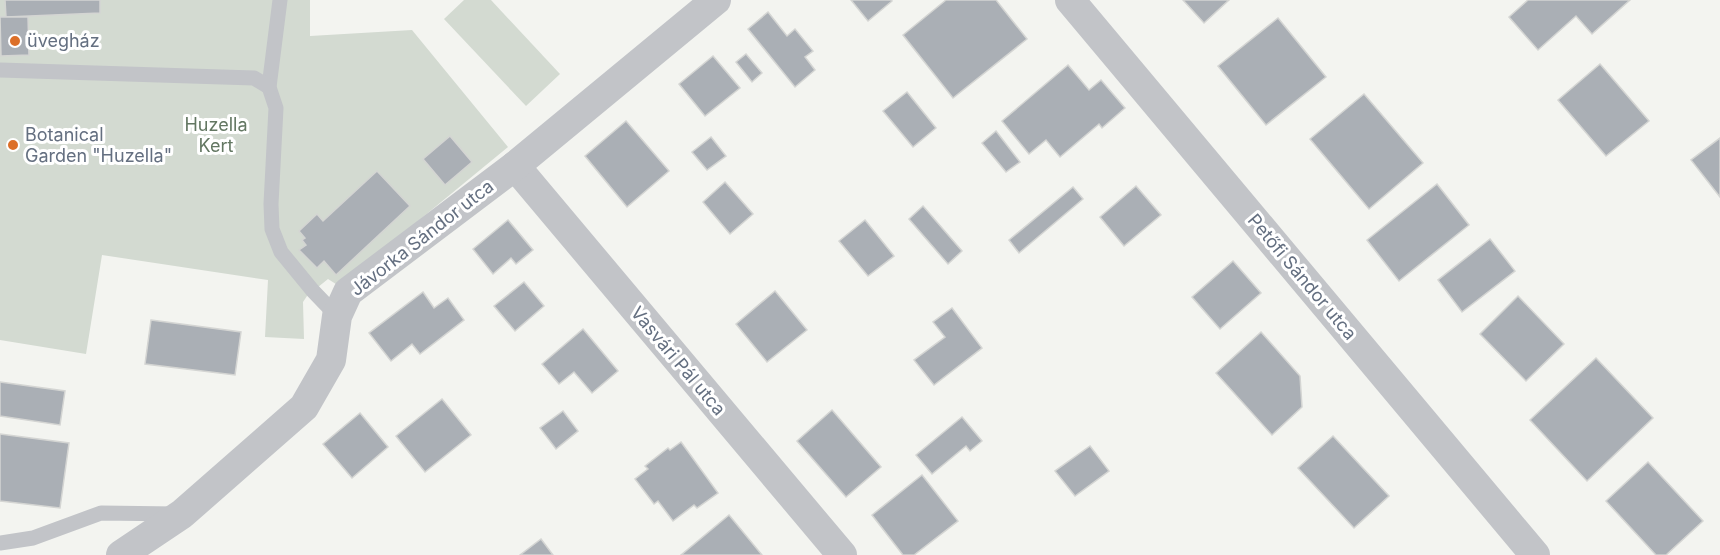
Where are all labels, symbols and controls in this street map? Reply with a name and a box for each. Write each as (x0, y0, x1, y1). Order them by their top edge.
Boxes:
place label: üvegház (27, 30, 100, 51)
marker: üvegház (8, 34, 22, 48)
park label: Huzella Kert (184, 114, 248, 156)
place label: Botanical Garden "Huzella" (25, 124, 172, 166)
marker: Botanical Garden "Huzella" (6, 138, 20, 152)
street label: Jávorka Sándor utca (346, 175, 497, 300)
street label: Petőfi Sándor utca (1244, 210, 1361, 344)
street label: Vasvári Pál utca (627, 302, 730, 419)

